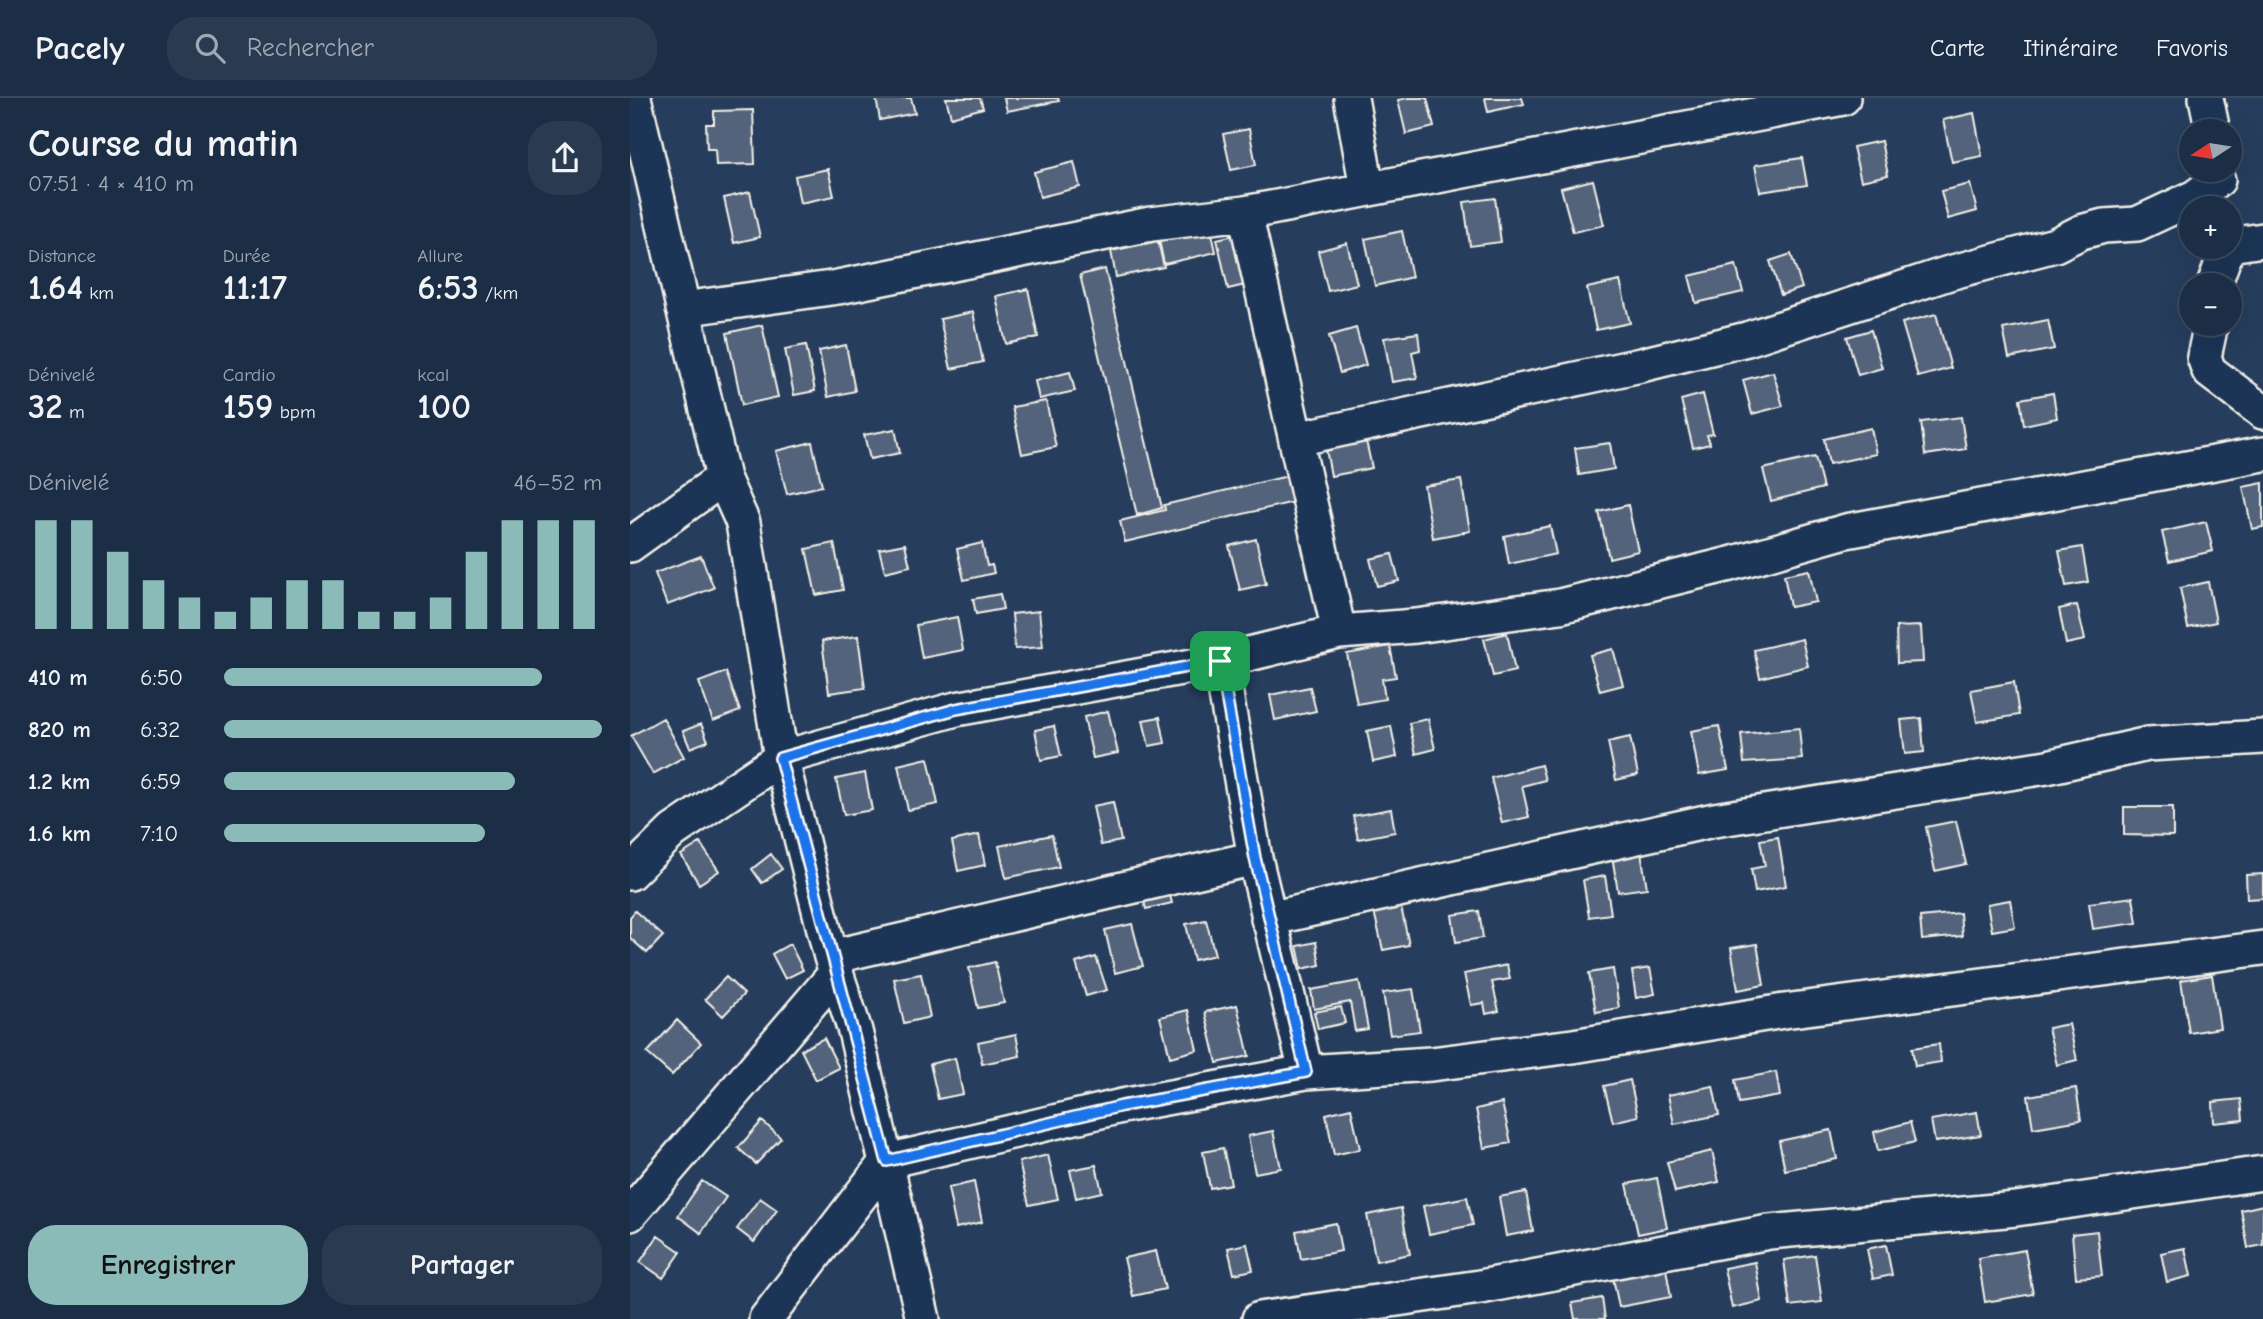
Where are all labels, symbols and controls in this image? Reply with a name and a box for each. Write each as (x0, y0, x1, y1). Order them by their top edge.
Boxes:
search box (167, 17, 657, 80)
text: Pacely (35, 29, 125, 67)
icon: search (191, 29, 229, 67)
text: Rechercher (247, 33, 374, 63)
text: Carte (1930, 34, 1985, 62)
text: Itinéraire (2023, 34, 2118, 62)
text: Favoris (2156, 34, 2228, 62)
north arrow (2179, 119, 2242, 182)
map controls (2179, 119, 2242, 336)
button: share (528, 121, 602, 195)
text: Course du matin (28, 122, 299, 166)
text: 07:51 · 4 × 410 m (28, 170, 194, 197)
button: + (2179, 196, 2242, 259)
text: Distance (28, 245, 96, 267)
text: Durée (223, 245, 270, 267)
text: Allure (417, 245, 463, 267)
text: 1.64 (28, 267, 83, 308)
text: 11:17 (223, 267, 287, 308)
text: 6:53 (417, 267, 479, 308)
button: − (2179, 273, 2242, 336)
text: km (83, 282, 114, 304)
text: /km (479, 282, 518, 304)
text: Dénivelé (28, 364, 95, 386)
text: Cardio (223, 364, 276, 386)
text: kcal (417, 364, 449, 386)
text: 32 (28, 386, 63, 427)
text: 159 (223, 386, 273, 427)
text: 100 (417, 386, 471, 427)
text: m (63, 401, 85, 423)
text: bpm (273, 401, 316, 423)
text: Dénivelé (28, 469, 109, 496)
text: 46–52 m (513, 469, 602, 496)
pin (1190, 631, 1250, 691)
icon: arrive (1201, 642, 1239, 680)
text: 410 m (28, 664, 87, 691)
text: 6:50 (140, 664, 183, 691)
text: 820 m (28, 716, 91, 743)
text: 6:32 (140, 716, 180, 743)
text: 1.2 km (28, 768, 90, 795)
text: 6:59 (140, 768, 181, 795)
text: 1.6 km (28, 820, 91, 847)
text: 7:10 (140, 820, 178, 847)
button: Enregistrer (28, 1225, 308, 1305)
button: Partager (322, 1225, 602, 1305)

